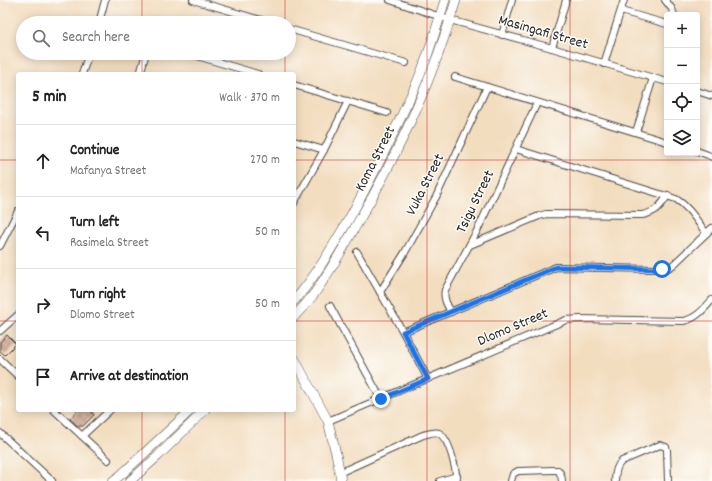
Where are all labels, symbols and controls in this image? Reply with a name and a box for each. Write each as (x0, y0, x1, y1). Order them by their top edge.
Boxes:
street label: Masingafi Street (496, 10, 591, 56)
map controls (664, 12, 700, 156)
button: + (664, 12, 700, 48)
search box (16, 16, 296, 60)
icon: search (30, 27, 52, 49)
text: Search here (62, 27, 130, 49)
button: − (664, 48, 700, 84)
button: locate (664, 84, 700, 120)
text: 5 min (32, 86, 66, 110)
text: Walk · 370 m (219, 89, 280, 108)
button: layers (664, 120, 700, 156)
street label: Koma Street (350, 122, 402, 196)
text: Continue (70, 140, 119, 162)
icon: ahead (32, 150, 54, 172)
street label: Vuka Street (401, 150, 451, 220)
text: 270 m (250, 151, 280, 170)
text: Mafanya Street (70, 162, 146, 181)
street label: Tsigu Street (451, 166, 501, 237)
text: Turn left (70, 212, 119, 234)
icon: left (32, 222, 54, 244)
text: 50 m (255, 223, 280, 242)
text: Rasimela Street (70, 234, 149, 253)
route start (653, 260, 671, 278)
text: Turn right (70, 284, 126, 306)
icon: right (32, 294, 54, 316)
text: 50 m (255, 295, 280, 314)
street label: Dlomo Street (474, 303, 552, 353)
text: Dlomo Street (70, 306, 135, 325)
icon: arrive (32, 366, 54, 388)
text: Arrive at destination (70, 366, 188, 388)
route end (372, 390, 390, 408)

